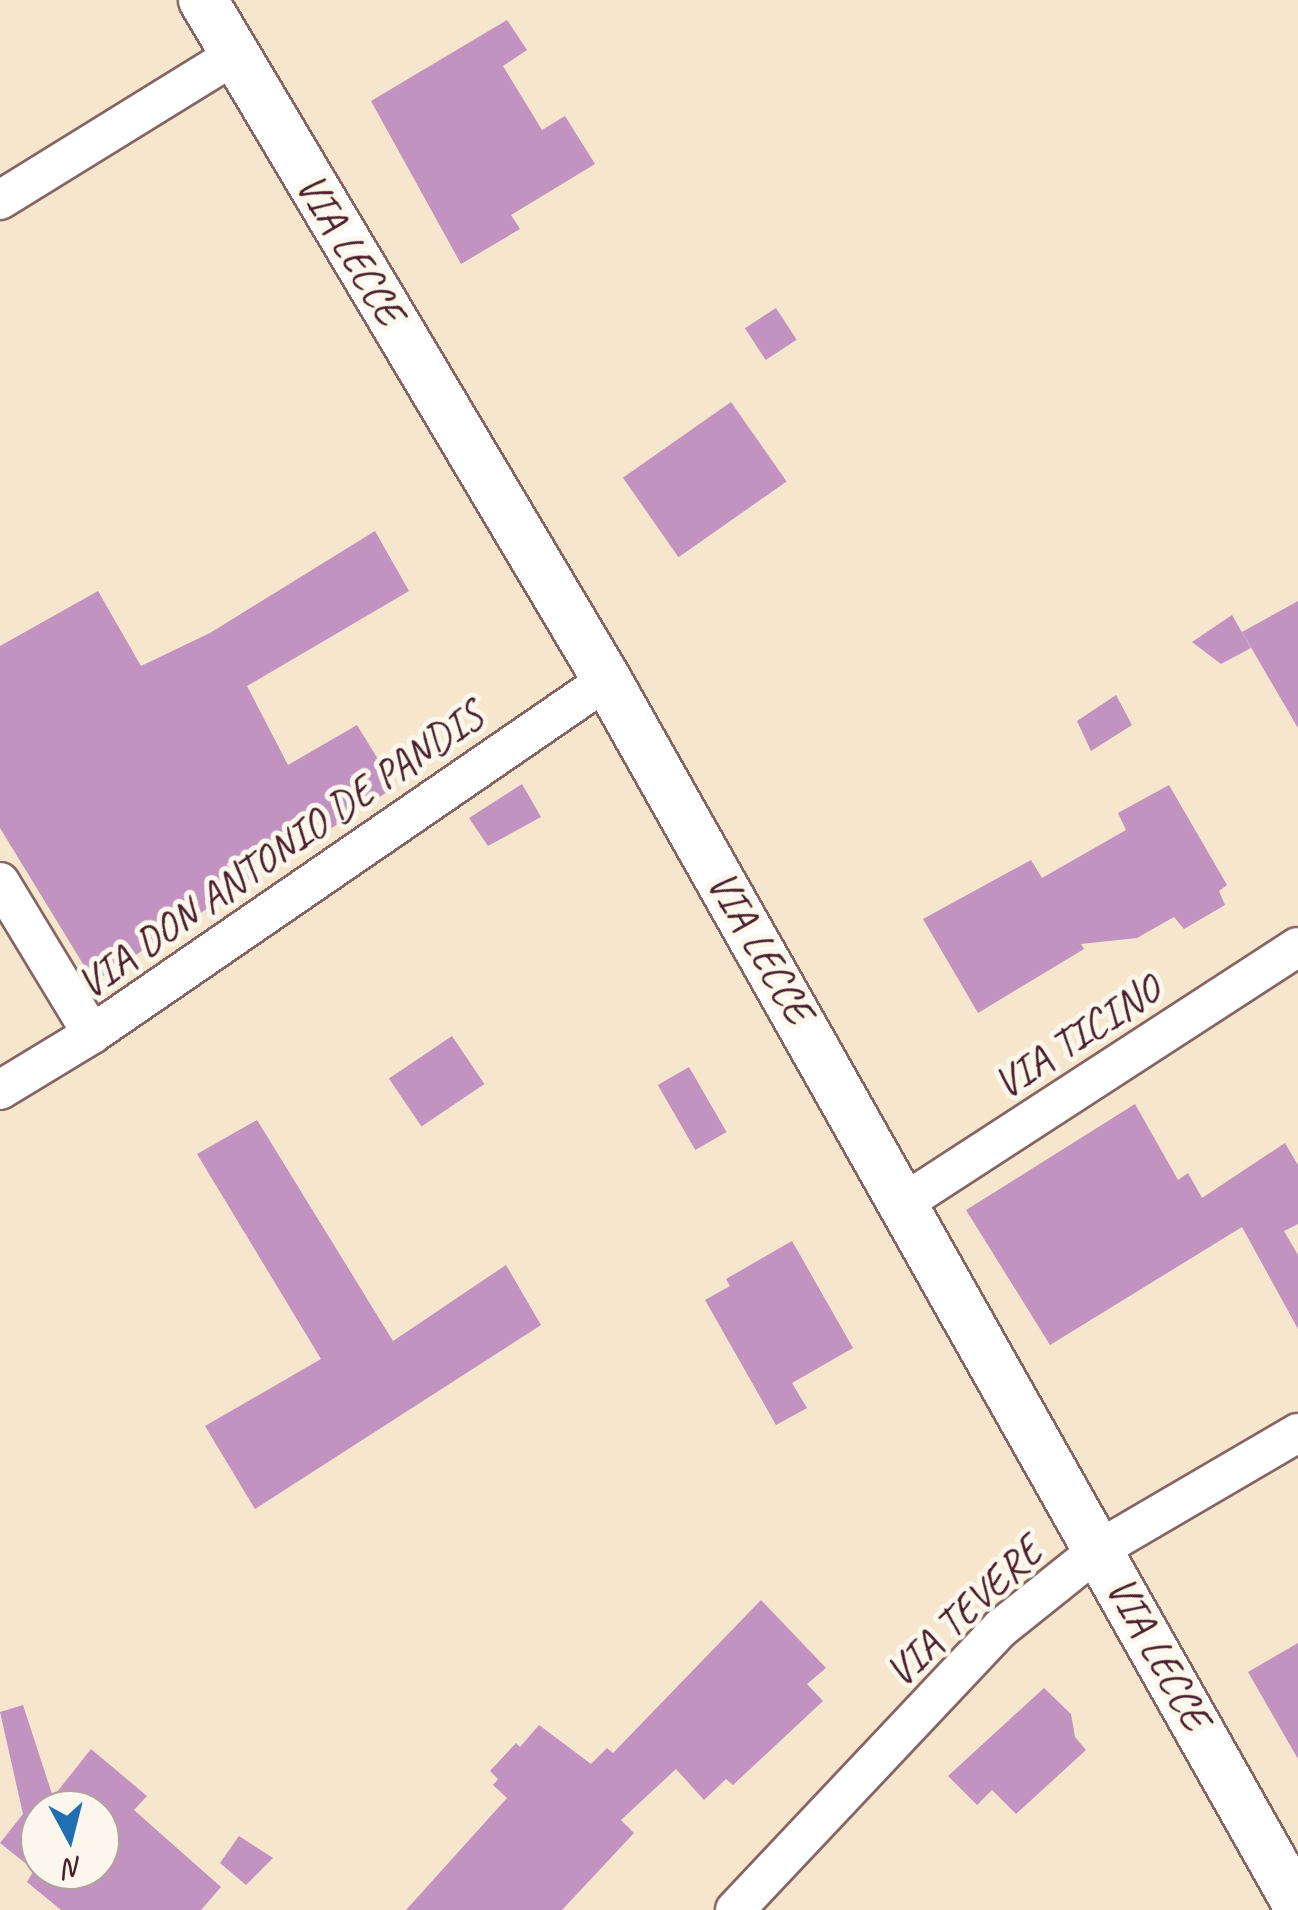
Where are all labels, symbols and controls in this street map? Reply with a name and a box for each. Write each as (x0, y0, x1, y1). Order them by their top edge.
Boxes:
street label: VIA LECCE (285, 163, 415, 335)
street label: VIA DON ANTONIO DE PANDIS (67, 690, 493, 1010)
street label: VIA LECCE (696, 861, 824, 1033)
street label: VIA TICINO (985, 965, 1169, 1109)
street label: VIA TEVERE (876, 1528, 1052, 1696)
street label: VIA LECCE (1095, 1567, 1221, 1739)
north arrow (20, 1790, 120, 1890)
text: N (63, 1850, 84, 1887)

